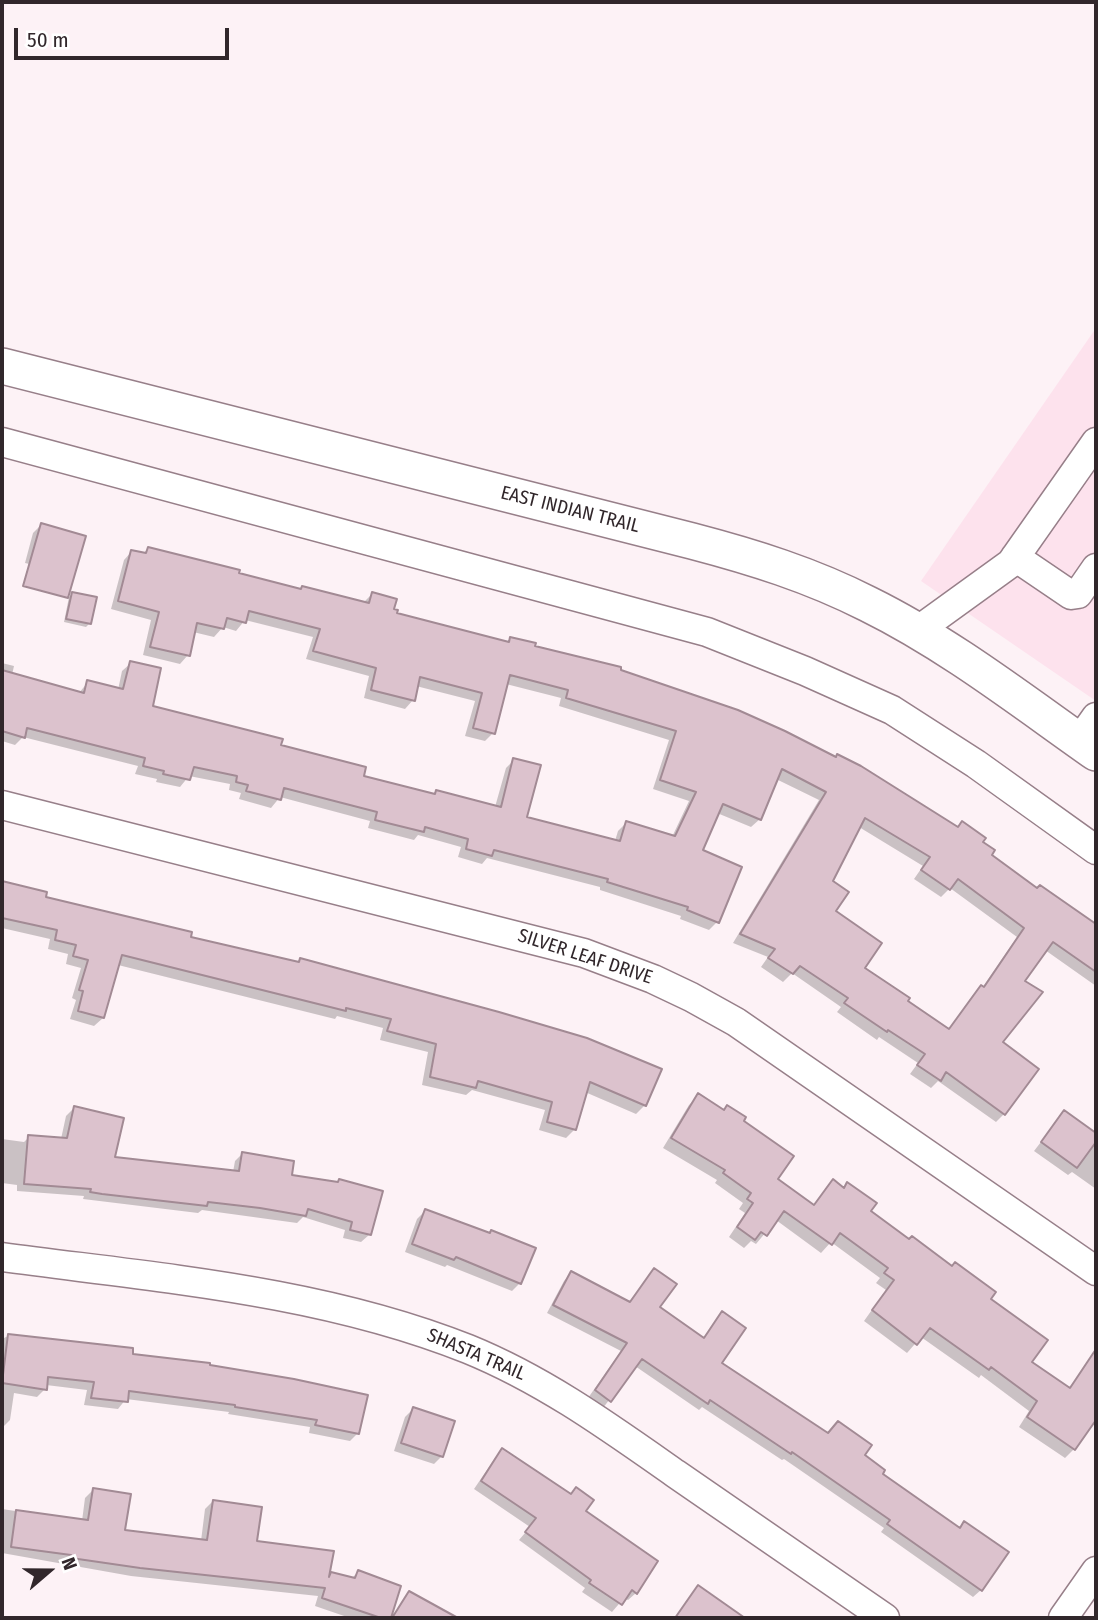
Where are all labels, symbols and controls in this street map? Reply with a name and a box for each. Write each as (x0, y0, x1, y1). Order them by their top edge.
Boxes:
scale bar (18, 14, 233, 58)
text: 50 m (27, 27, 69, 53)
street label: EAST INDIAN TRAIL (498, 482, 642, 538)
street label: SILVER LEAF DRIVE (515, 925, 655, 989)
street label: SHASTA TRAIL (423, 1324, 529, 1386)
north arrow (14, 1536, 84, 1606)
text: N (56, 1554, 82, 1573)

